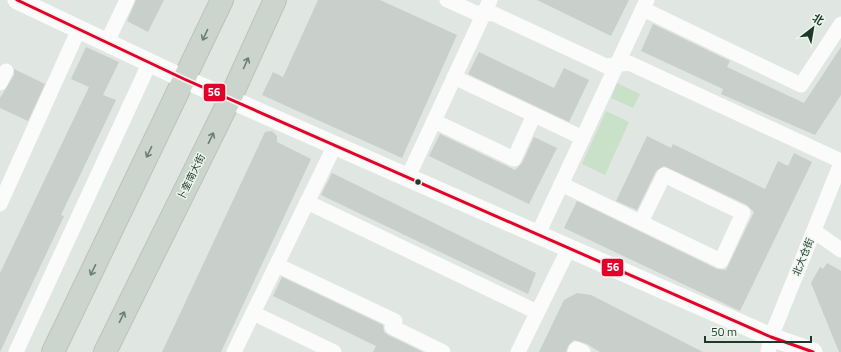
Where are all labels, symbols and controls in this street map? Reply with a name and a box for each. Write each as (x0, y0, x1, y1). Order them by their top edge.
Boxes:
north arrow (793, 8, 833, 48)
text: 北 (809, 10, 827, 29)
one-way arrow (201, 29, 208, 41)
one-way arrow (243, 57, 250, 69)
line badge: 56 (203, 83, 226, 102)
text: 56 (208, 84, 220, 100)
one-way arrow (208, 132, 215, 144)
one-way arrow (145, 146, 152, 158)
street label: 卜奎南大街 (173, 151, 209, 203)
unlabelled marker (413, 177, 423, 187)
street label: 北大仓街 (789, 236, 817, 278)
line badge: 56 (601, 258, 624, 277)
text: 56 (607, 259, 619, 275)
one-way arrow (89, 263, 96, 275)
one-way arrow (119, 311, 126, 323)
scale bar (705, 318, 811, 344)
text: 50 m (711, 322, 737, 341)

